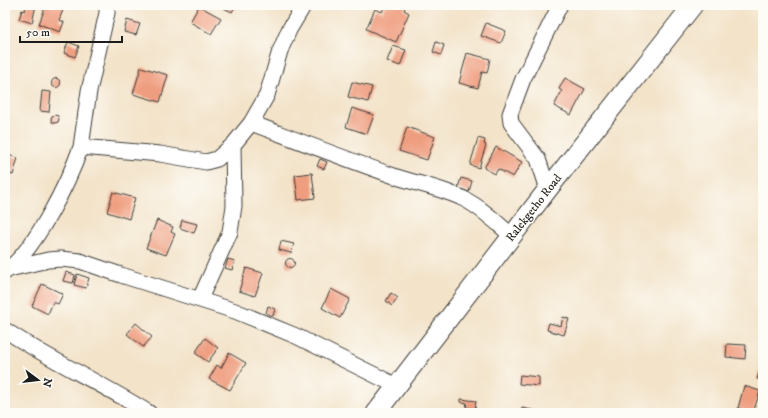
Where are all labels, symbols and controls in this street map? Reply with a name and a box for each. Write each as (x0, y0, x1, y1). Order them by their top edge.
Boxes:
scale bar (20, 18, 122, 44)
text: 50 m (26, 25, 50, 40)
street label: Ralekgetho Road (503, 171, 565, 245)
north arrow (18, 360, 58, 400)
text: N (39, 376, 55, 389)

